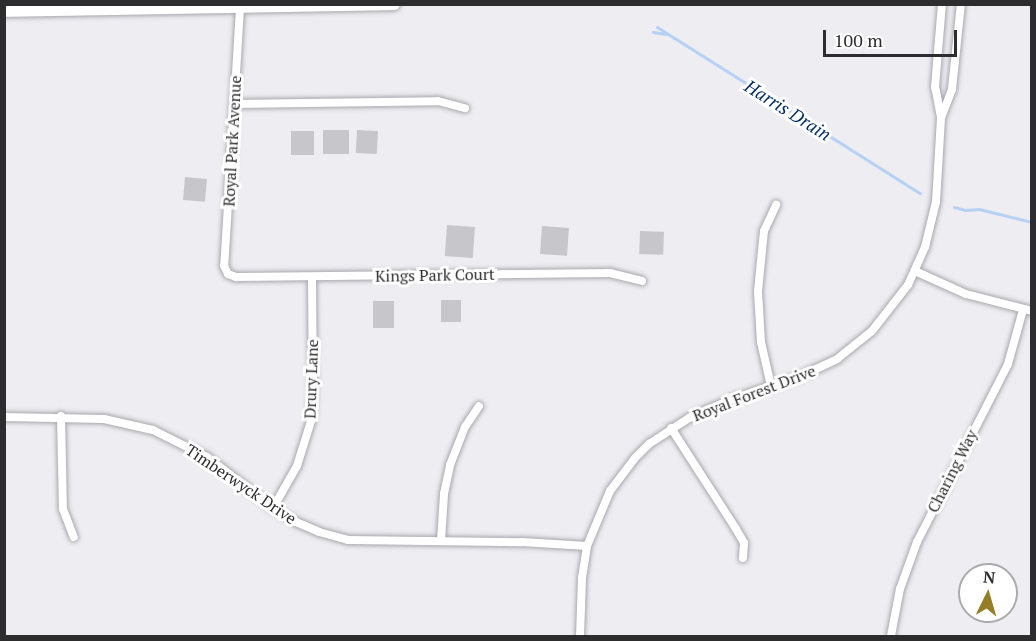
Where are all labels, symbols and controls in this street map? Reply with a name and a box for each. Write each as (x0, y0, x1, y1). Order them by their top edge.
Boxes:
scale bar (826, 18, 960, 56)
text: 100 m (834, 28, 883, 52)
street label: Royal Park Avenue (219, 75, 245, 207)
water label: Harris Drain (741, 75, 835, 145)
street label: Kings Park Court (375, 264, 495, 286)
street label: Drury Lane (300, 339, 322, 419)
street label: Royal Forest Drive (690, 361, 818, 425)
street label: Charing Way (923, 426, 981, 516)
street label: Timberwyck Drive (182, 440, 300, 528)
north arrow (958, 563, 1018, 623)
text: N (982, 566, 996, 589)

